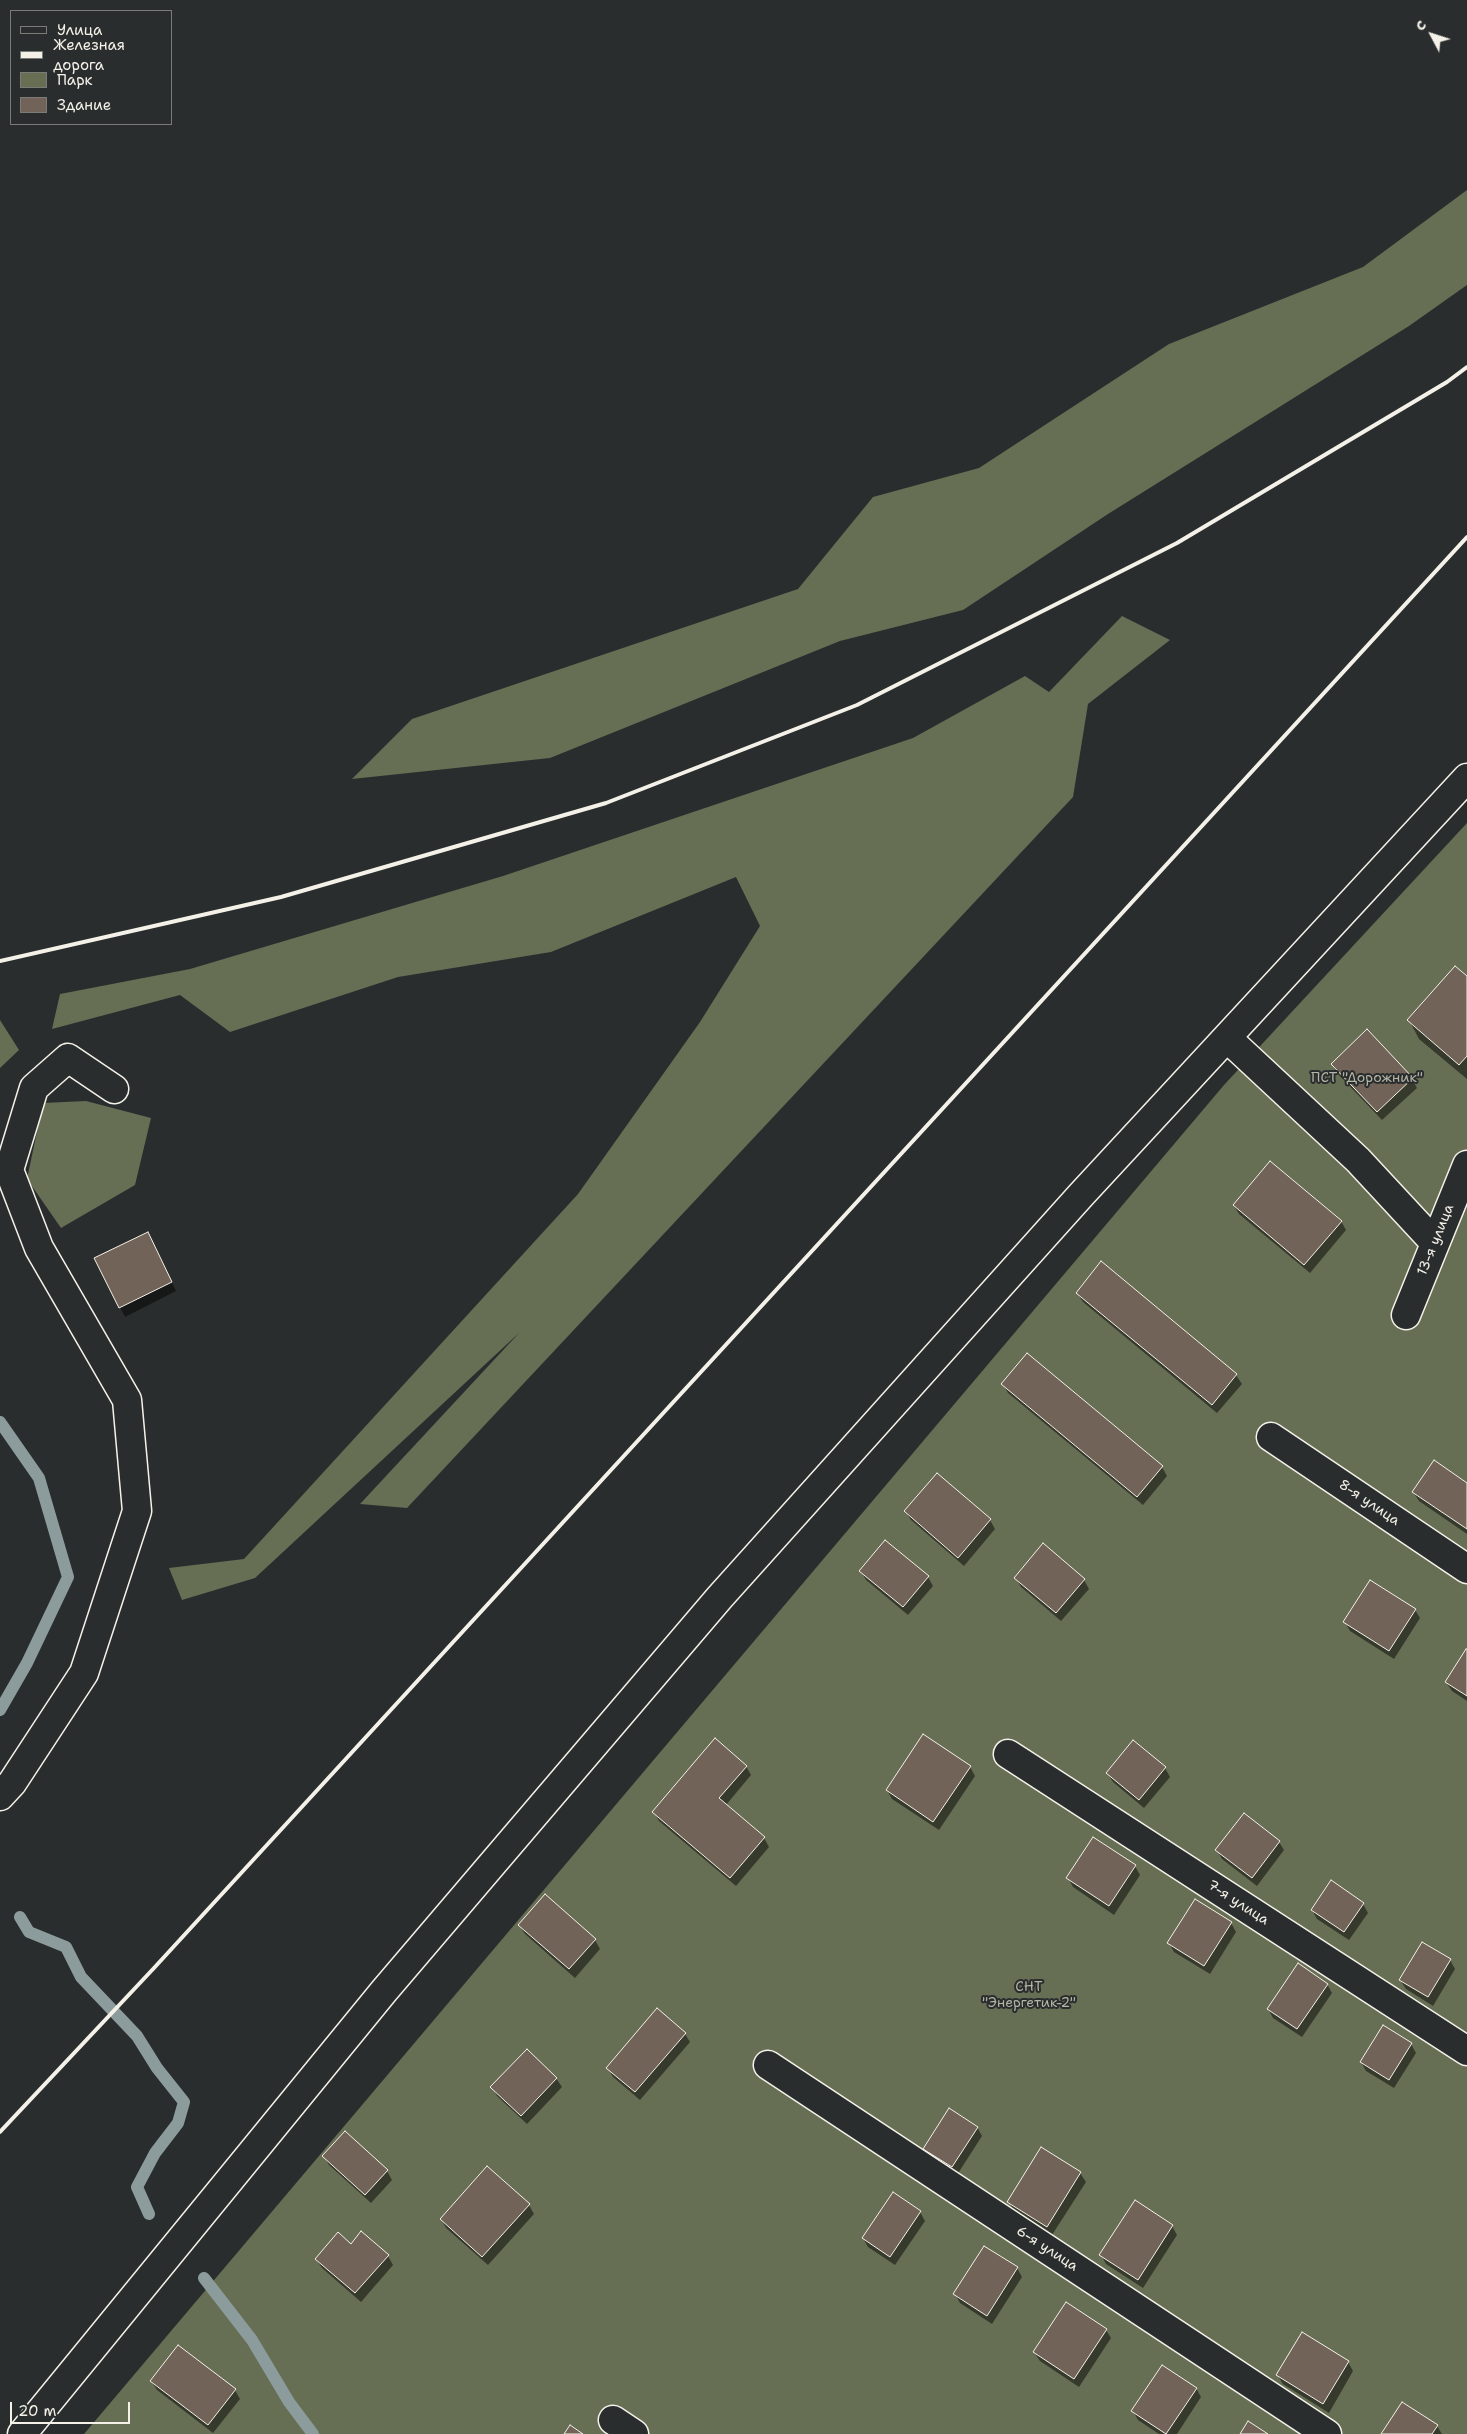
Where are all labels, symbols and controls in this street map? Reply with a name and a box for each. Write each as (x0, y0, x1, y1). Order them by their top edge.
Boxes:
legend (10, 10, 172, 125)
north arrow (1407, 10, 1457, 60)
text: С (1411, 16, 1430, 34)
text: Улица (57, 20, 102, 40)
text: Железная дорога (53, 35, 125, 75)
text: Парк (57, 70, 93, 90)
text: Здание (57, 95, 111, 115)
park label: ПСТ "Дорожник" (1311, 1070, 1423, 1086)
street label: 13-я улица (1414, 1202, 1458, 1278)
street label: 8-я улица (1335, 1476, 1403, 1530)
street label: 7-я улица (1204, 1877, 1272, 1929)
park label: СHТ "Энергетик-2" (982, 1979, 1076, 2011)
street label: 6-я улица (1013, 2223, 1081, 2275)
scale bar (12, 2392, 132, 2424)
text: 20 m (18, 2401, 57, 2421)

